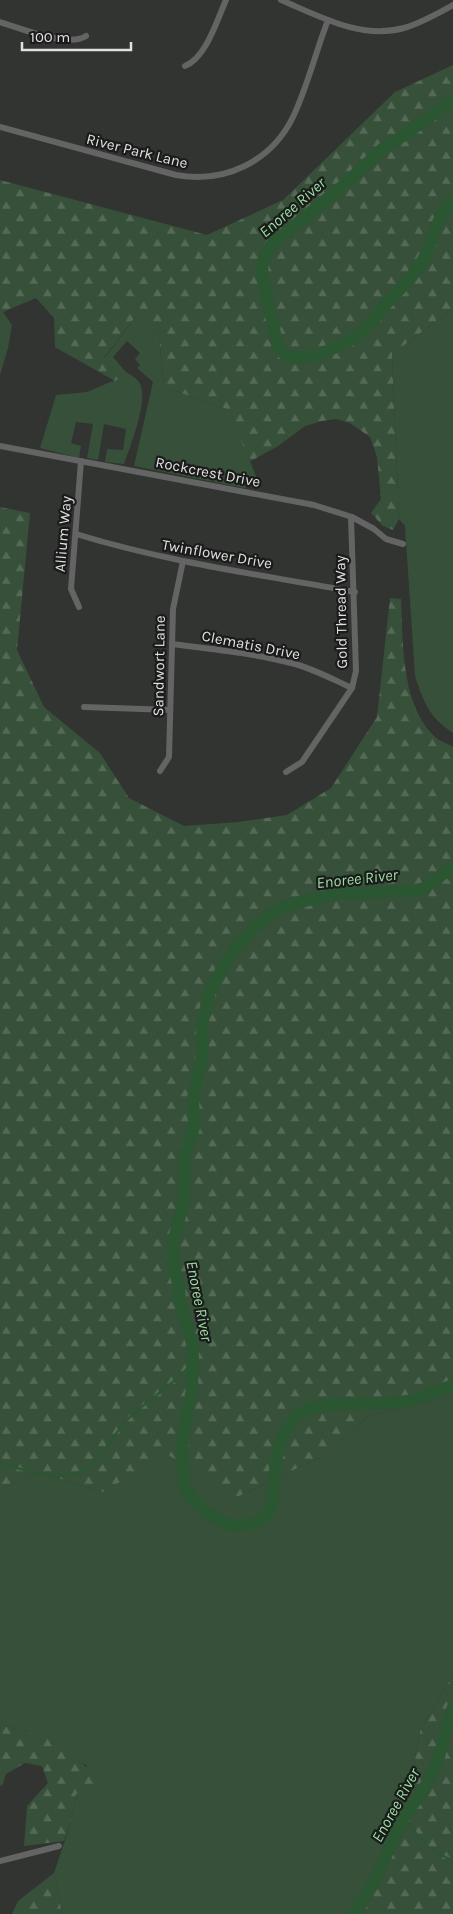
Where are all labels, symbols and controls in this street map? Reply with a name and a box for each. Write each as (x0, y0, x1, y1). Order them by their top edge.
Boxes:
scale bar (22, 20, 131, 52)
text: 100 m (30, 28, 70, 46)
street label: River Park Lane (84, 130, 190, 172)
water label: Enoree River (255, 173, 330, 241)
street label: Rockcrest Drive (154, 453, 262, 491)
street label: Allium Way (51, 495, 75, 573)
street label: Twinflower Drive (160, 535, 274, 573)
street label: Gold Thread Way (331, 555, 351, 669)
street label: Sandwort Lane (149, 615, 169, 717)
street label: Clematis Drive (200, 627, 302, 663)
water label: Enoree River (315, 865, 399, 892)
water label: Enoree River (182, 1259, 217, 1343)
water label: Enoree River (367, 1764, 424, 1846)

